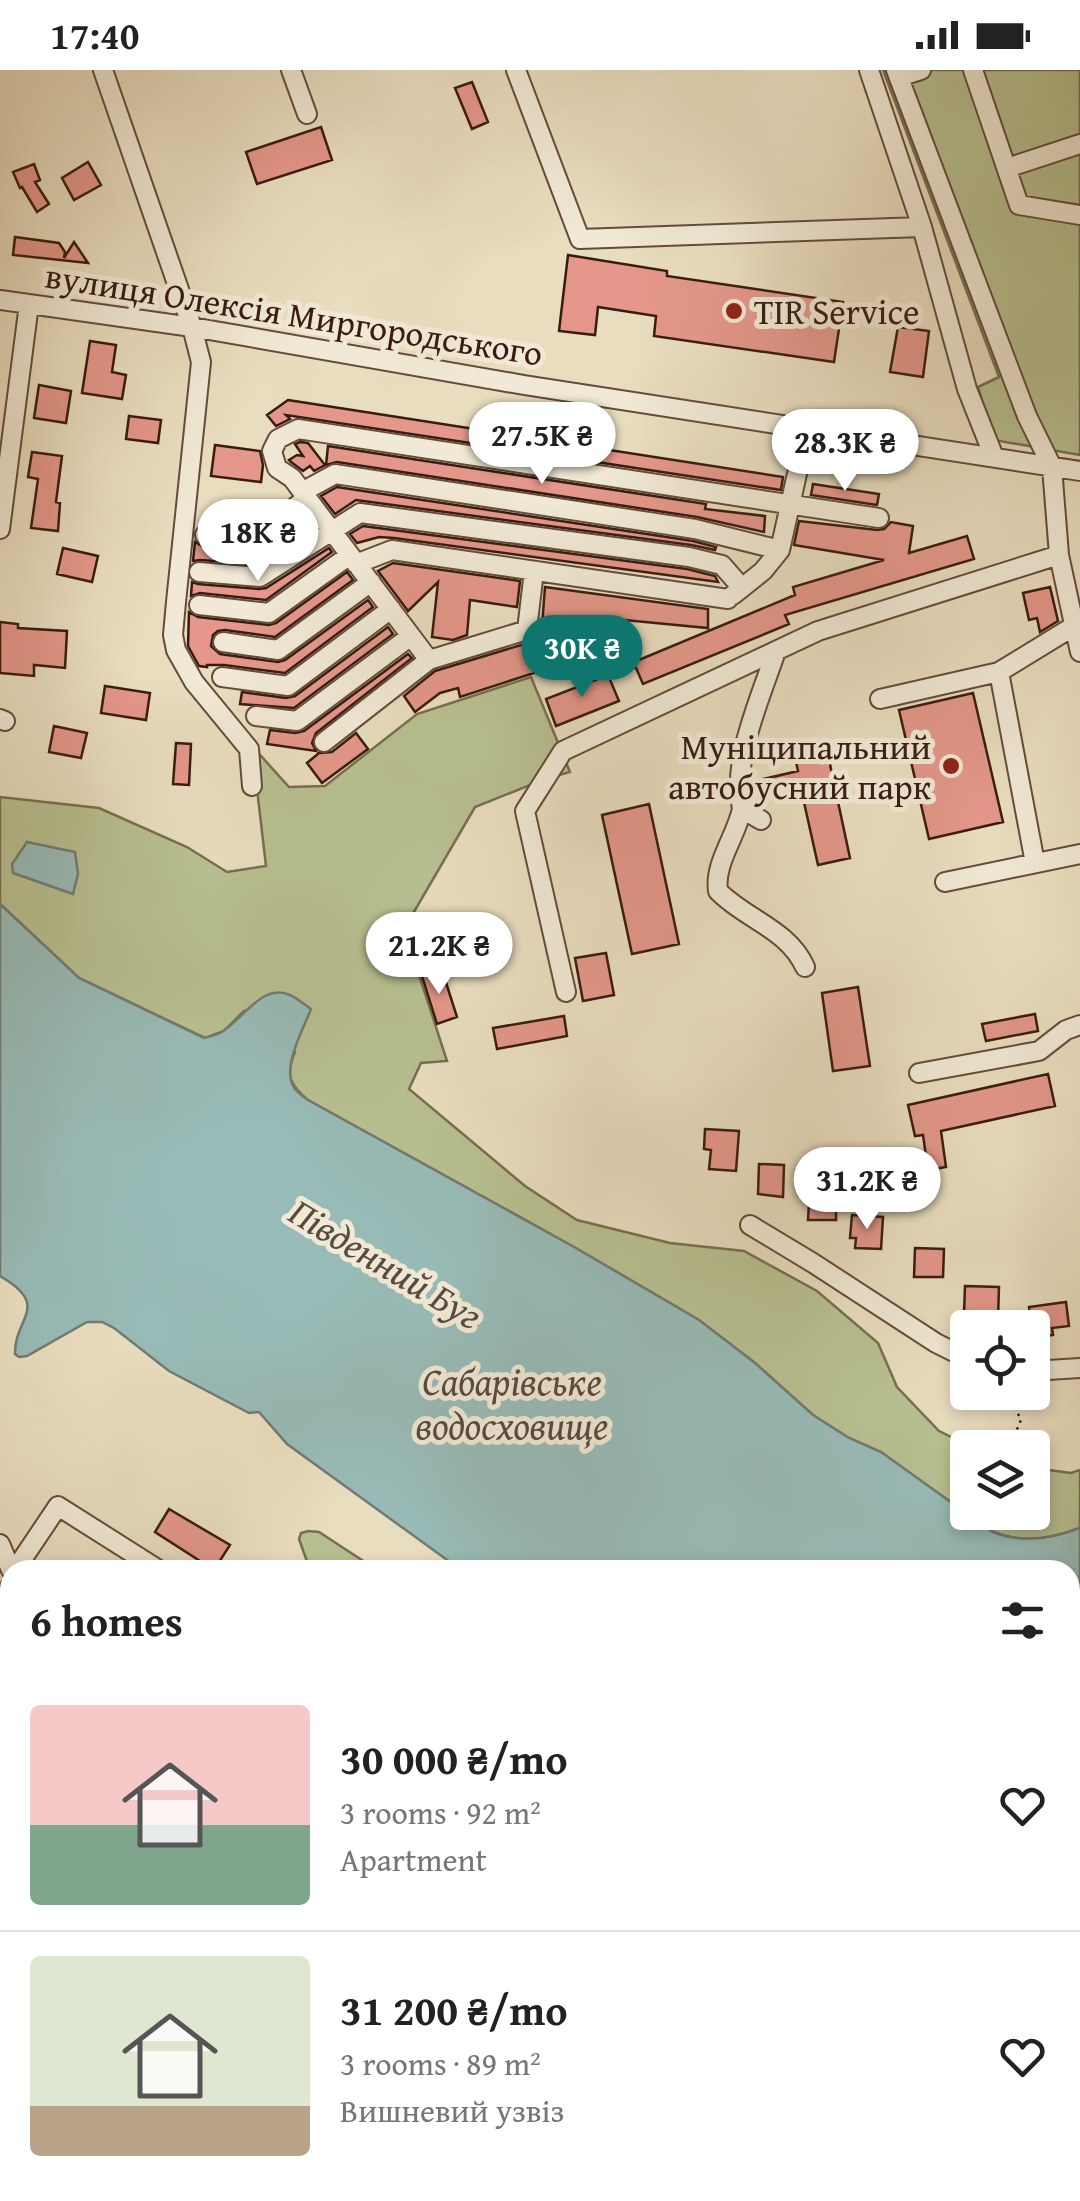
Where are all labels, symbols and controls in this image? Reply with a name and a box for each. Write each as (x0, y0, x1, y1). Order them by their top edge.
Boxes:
text: 17:40 (50, 7, 140, 63)
street label: вулиця Олексія Миргородського (42, 249, 546, 379)
place label: TIR Service (754, 286, 919, 337)
marker: TIR Service (723, 300, 745, 322)
pin: 27.5K ₴ (450, 402, 634, 487)
pin: 28.3K ₴ (753, 409, 937, 494)
text: 27.5K ₴ (491, 411, 593, 458)
text: 28.3K ₴ (794, 418, 896, 465)
pin: 18K ₴ (188, 499, 328, 584)
text: 18K ₴ (220, 508, 297, 555)
pin: 30K ₴ (512, 615, 652, 700)
text: 30K ₴ (544, 624, 621, 671)
place label: Муніципальний автобусний парк (668, 721, 932, 812)
marker: Муніципальний автобусний парк (940, 755, 962, 777)
pin: 21.2K ₴ (347, 912, 531, 997)
text: 21.2K ₴ (388, 921, 490, 968)
pin: 31.2K ₴ (775, 1147, 959, 1232)
text: 31.2K ₴ (816, 1156, 918, 1203)
water label: Південний Буг (279, 1183, 493, 1343)
map controls (950, 1310, 1050, 1530)
button: locate (950, 1310, 1050, 1410)
water label: Сабарівське водосховище (416, 1353, 608, 1453)
button: layers (950, 1430, 1050, 1530)
text: 6 homes (30, 1590, 183, 1651)
icon: filters (995, 1593, 1050, 1648)
text: 30 000 ₴/mo (340, 1728, 568, 1789)
icon: home (110, 1745, 230, 1865)
icon: heart (995, 1778, 1050, 1833)
text: 3 rooms · 92 m² (340, 1789, 541, 1836)
text: Apartment (340, 1836, 487, 1883)
text: 31 200 ₴/mo (340, 1979, 568, 2040)
icon: home (110, 1996, 230, 2116)
icon: heart (995, 2029, 1050, 2084)
text: 3 rooms · 89 m² (340, 2040, 541, 2087)
text: Вишневий узвіз (340, 2087, 564, 2134)

